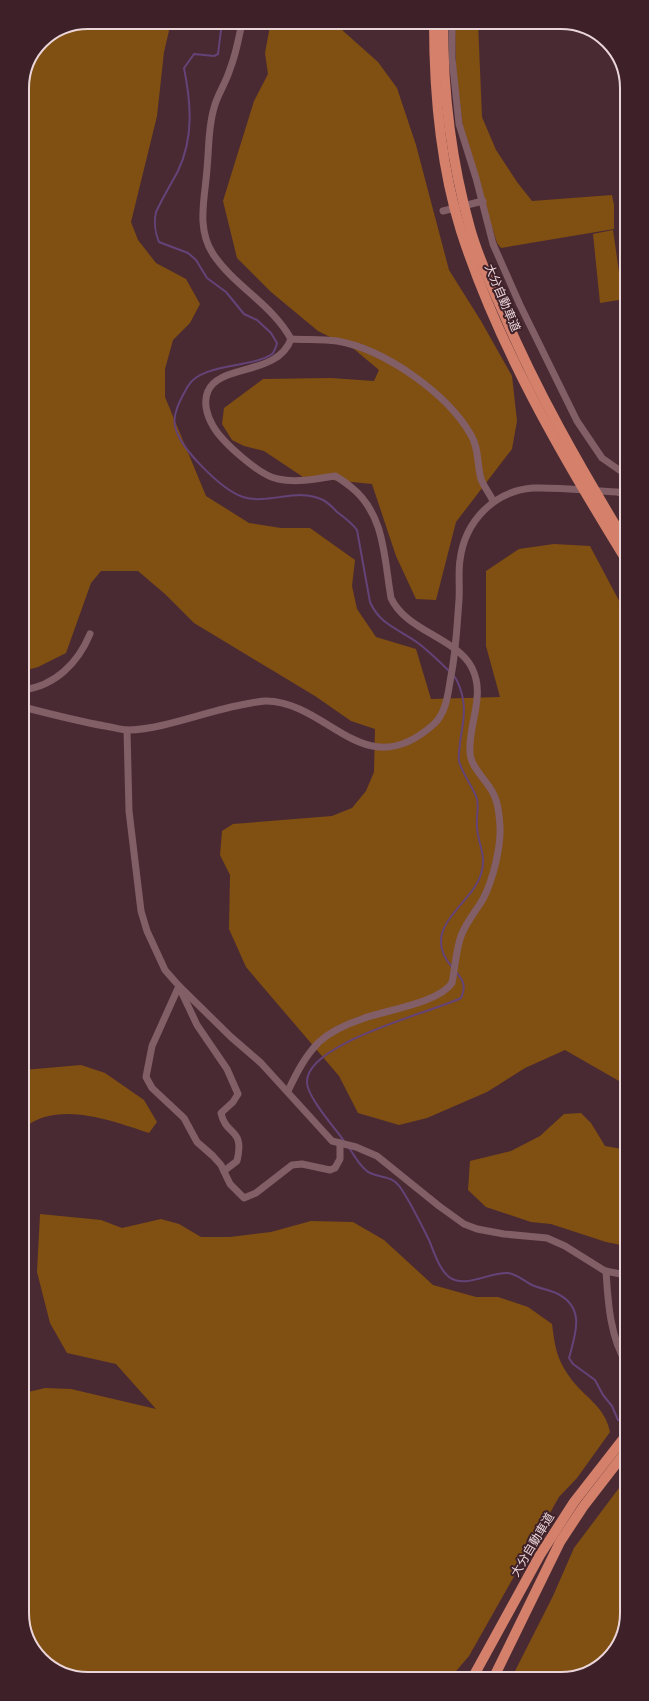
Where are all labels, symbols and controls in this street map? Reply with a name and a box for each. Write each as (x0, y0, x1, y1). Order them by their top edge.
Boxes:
street label: 大分自動車道 (481, 262, 523, 334)
street label: 大分自動車道 (508, 1510, 558, 1580)

